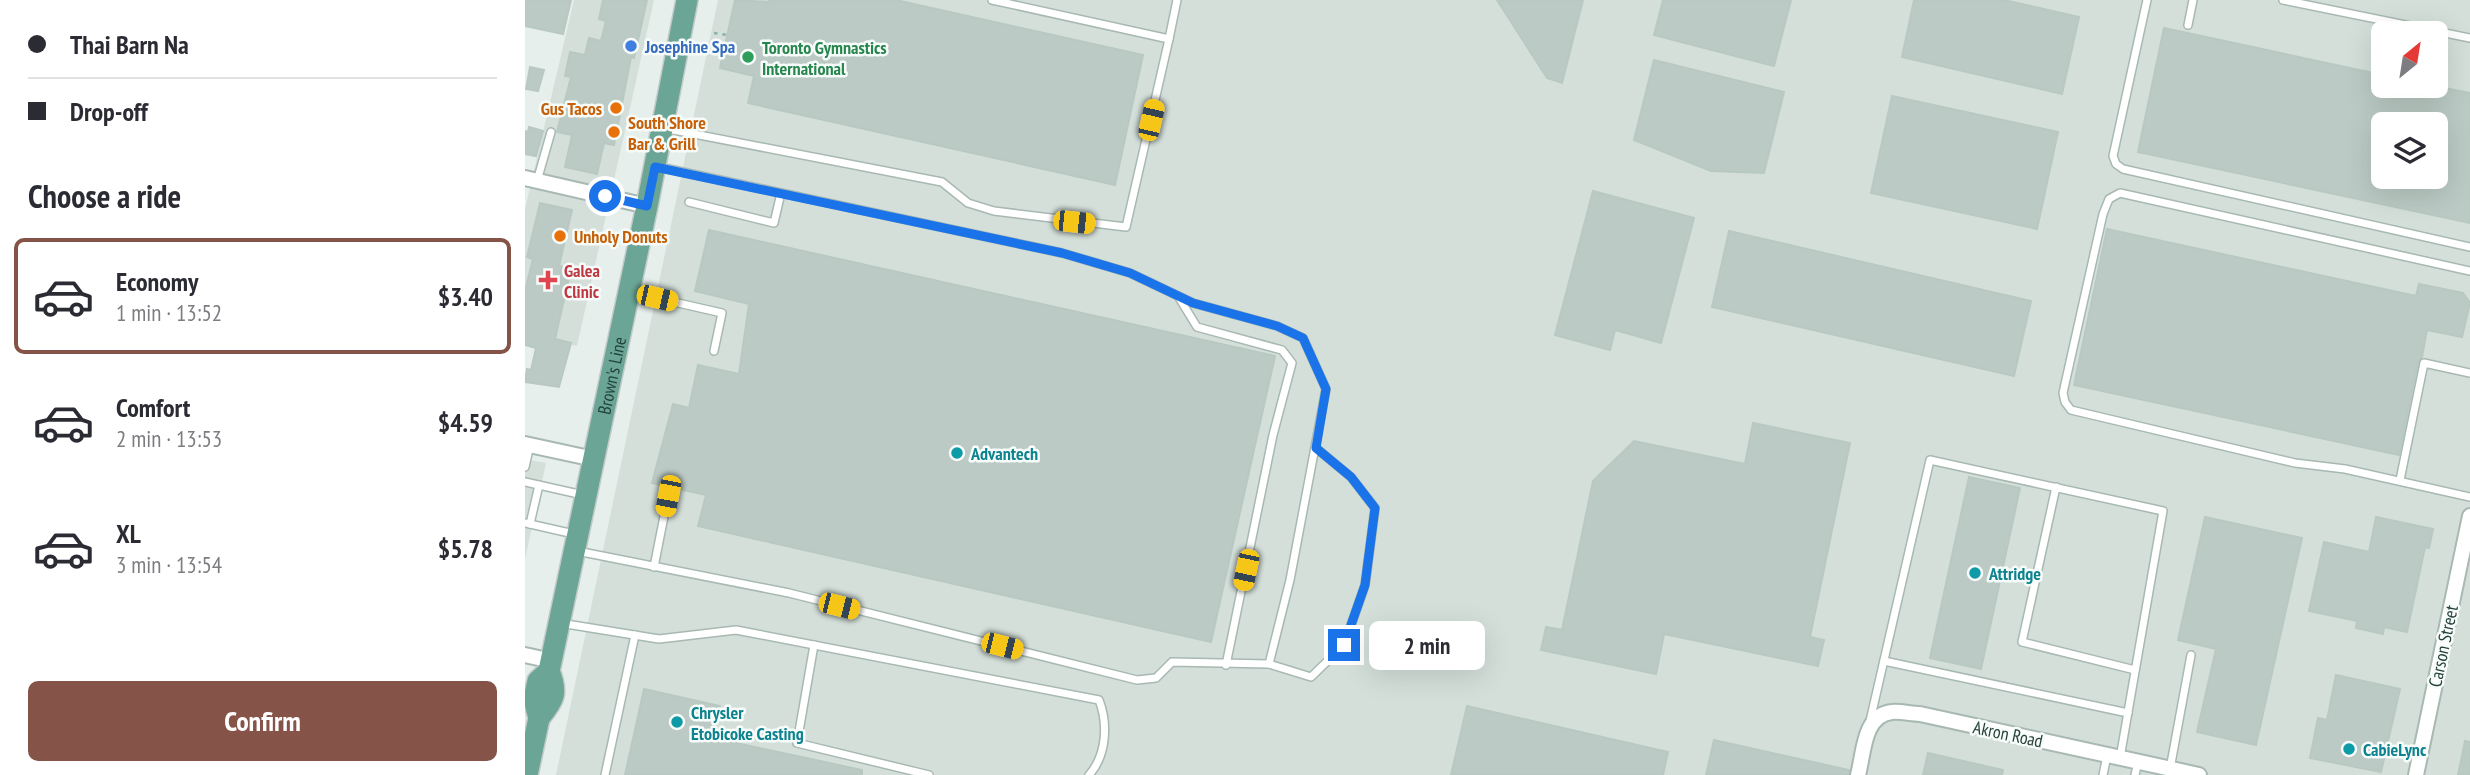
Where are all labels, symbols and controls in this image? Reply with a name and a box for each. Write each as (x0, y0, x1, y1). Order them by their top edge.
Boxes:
north arrow (2371, 21, 2448, 98)
map controls (2371, 21, 2448, 189)
text: Thai Barn Na (70, 28, 189, 61)
place label: Josephine Spa (644, 35, 735, 58)
place label: Toronto Gymnastics International (762, 36, 887, 80)
marker: Josephine Spa (623, 38, 639, 54)
marker: Toronto Gymnastics International (740, 49, 756, 65)
text: Drop-off (70, 95, 148, 128)
place label: Gus Tacos (541, 97, 602, 120)
car (1137, 97, 1166, 143)
marker: Gus Tacos (608, 100, 624, 116)
place label: South Shore Bar & Grill (628, 111, 706, 155)
button: layers (2371, 112, 2448, 189)
marker: South Shore Bar & Grill (606, 124, 622, 140)
text: Choose a ride (28, 175, 181, 217)
route start (589, 180, 621, 212)
car (1053, 209, 1096, 235)
place label: Unholy Donuts (574, 225, 667, 248)
marker: Unholy Donuts (552, 228, 568, 244)
place label: Galea Clinic (564, 259, 600, 303)
icon: car (32, 265, 95, 328)
text: Economy (116, 265, 198, 298)
marker: Galea Clinic (538, 270, 558, 290)
text: $3.40 (438, 280, 493, 313)
car (635, 283, 680, 313)
text: 1 min · 13:52 (116, 298, 222, 327)
street label: Brown's Line (592, 335, 631, 416)
icon: car (32, 391, 95, 454)
text: Comfort (116, 391, 190, 424)
text: $4.59 (438, 406, 493, 439)
text: 2 min · 13:53 (116, 424, 222, 453)
place label: Advantech (970, 442, 1038, 465)
marker: Advantech (949, 445, 965, 461)
car (654, 473, 683, 519)
icon: car (32, 517, 95, 580)
text: XL (116, 517, 141, 550)
text: $5.78 (438, 532, 493, 565)
car (1232, 547, 1261, 593)
text: 3 min · 13:54 (116, 550, 222, 579)
place label: Attridge (1988, 562, 2041, 585)
marker: Attridge (1967, 565, 1983, 581)
car (817, 591, 862, 621)
street label: Carson Street (2423, 603, 2463, 689)
callout: 2 min (1369, 620, 1484, 670)
route end (1328, 629, 1360, 661)
car (980, 631, 1025, 661)
text: 2 min (1404, 631, 1450, 660)
button: Confirm (28, 681, 497, 761)
place label: Chrysler Etobicoke Casting (691, 701, 804, 745)
marker: Chrysler Etobicoke Casting (669, 714, 685, 730)
street label: Akron Road (1971, 715, 2045, 753)
place label: CabieLync (2363, 738, 2427, 761)
marker: CabieLync (2341, 741, 2357, 757)

